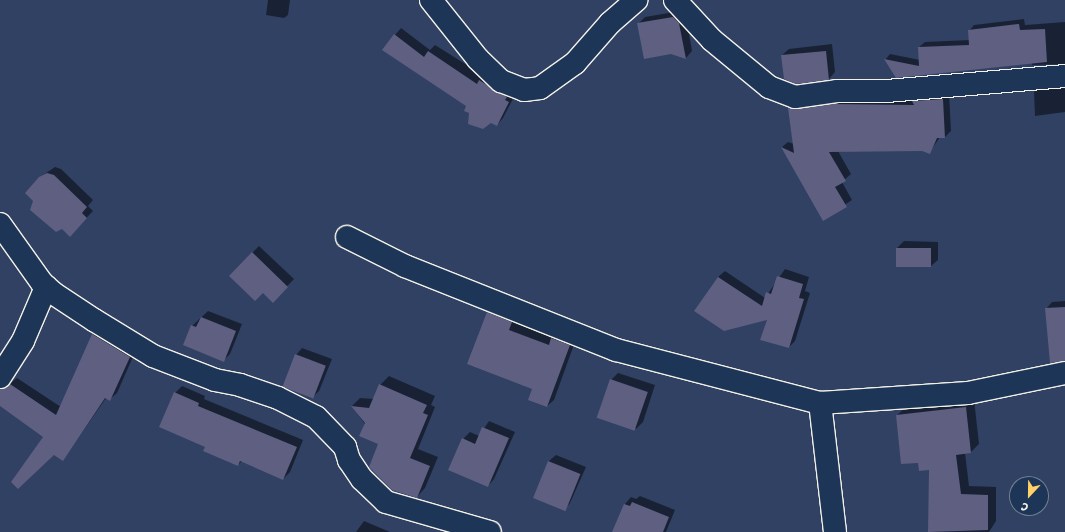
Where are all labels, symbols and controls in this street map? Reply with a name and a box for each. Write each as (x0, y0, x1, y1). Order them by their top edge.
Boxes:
north arrow (1009, 476, 1049, 516)
text: С (1019, 498, 1031, 515)

